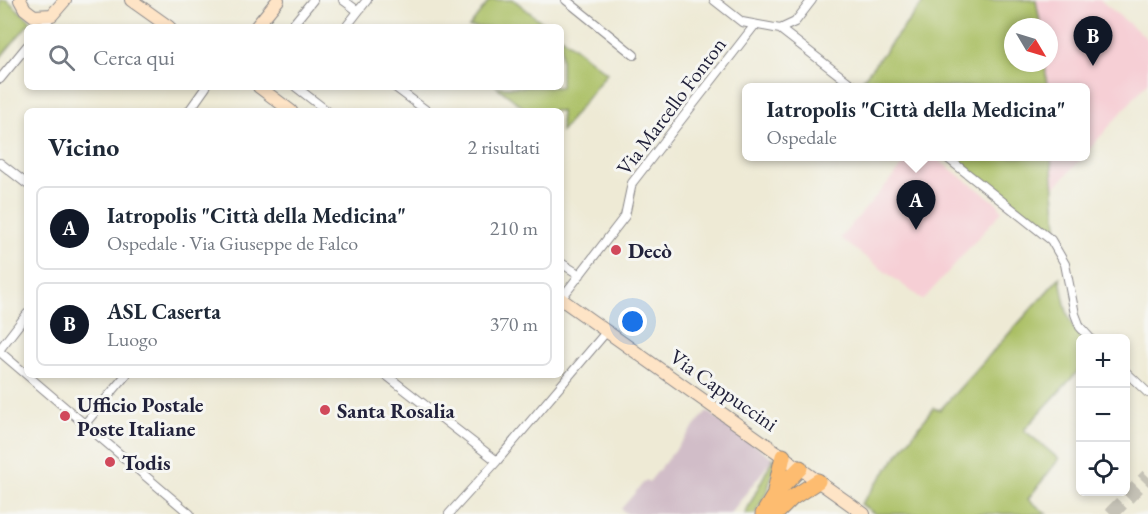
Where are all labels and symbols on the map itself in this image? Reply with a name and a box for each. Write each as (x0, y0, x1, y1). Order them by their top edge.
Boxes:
pin: B (1074, 16, 1112, 66)
north arrow (1004, 18, 1058, 72)
street label: Via Marcello Fonton (610, 32, 732, 180)
pin: A (896, 180, 936, 230)
place label: Decò (628, 237, 672, 264)
marker: Decò (609, 243, 623, 257)
your location (618, 307, 647, 336)
street label: Via Cappuccini (665, 343, 783, 437)
place label: Ufficio Postale Poste Italiane (77, 391, 204, 442)
place label: Santa Rosalia (337, 397, 456, 424)
marker: Santa Rosalia (318, 403, 332, 417)
marker: Ufficio Postale Poste Italiane (58, 409, 72, 423)
place label: Todis (122, 449, 171, 476)
marker: Todis (103, 455, 117, 469)

